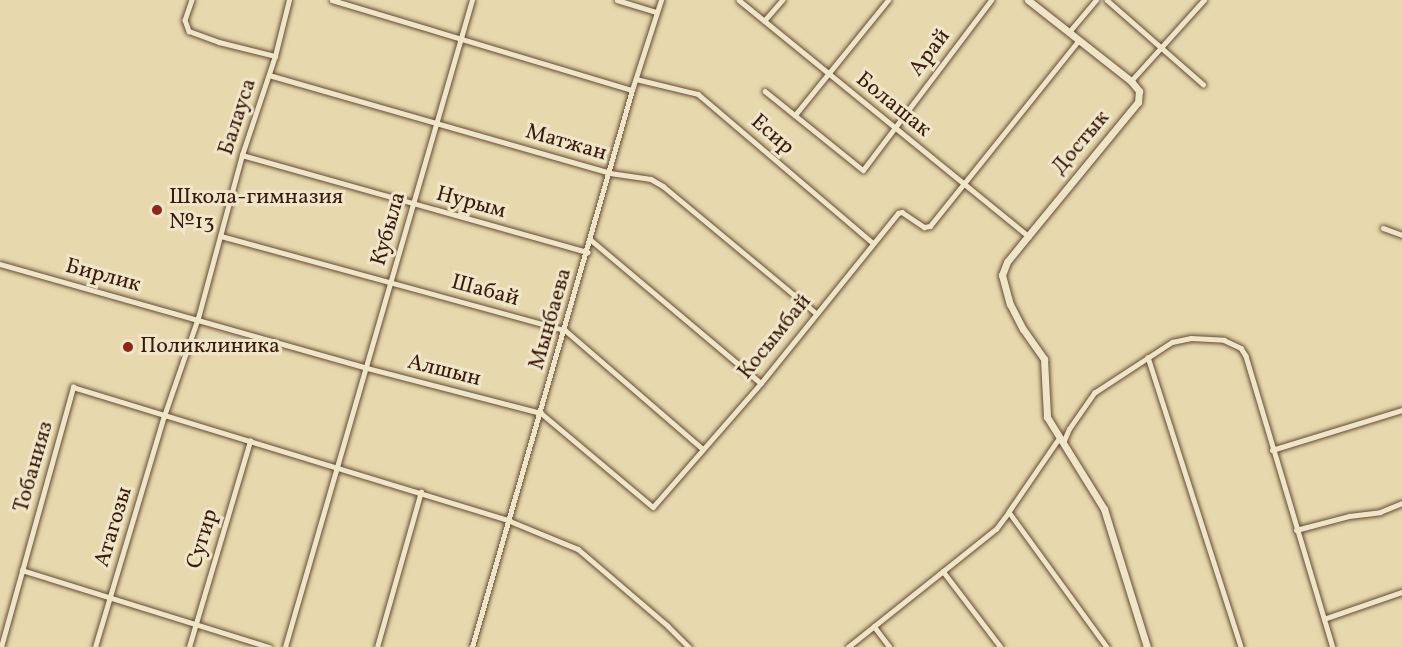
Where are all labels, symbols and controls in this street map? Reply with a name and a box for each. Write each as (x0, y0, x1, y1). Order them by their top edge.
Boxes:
street label: Арай (904, 24, 956, 82)
street label: Болашак (850, 67, 936, 143)
street label: Балауса (213, 75, 263, 159)
street label: Достык (1047, 105, 1115, 181)
street label: Есир (745, 109, 799, 161)
street label: Матжан (522, 119, 610, 167)
street label: Нурым (433, 181, 509, 225)
place label: Школа-гимназия №13 (169, 184, 343, 236)
street label: Кубыла (366, 189, 412, 269)
marker: Школа-гимназия №13 (150, 203, 164, 217)
street label: Бирлик (63, 253, 143, 299)
street label: Мынбаева (524, 265, 578, 373)
street label: Шабай (448, 269, 522, 313)
street label: Косымбай (733, 289, 817, 385)
place label: Поликлиника (140, 334, 280, 360)
marker: Поликлиника (121, 340, 135, 354)
street label: Алшын (405, 349, 483, 393)
street label: Тобанияз (8, 418, 60, 516)
street label: Атагозы (89, 484, 139, 570)
street label: Сугир (181, 506, 225, 572)

